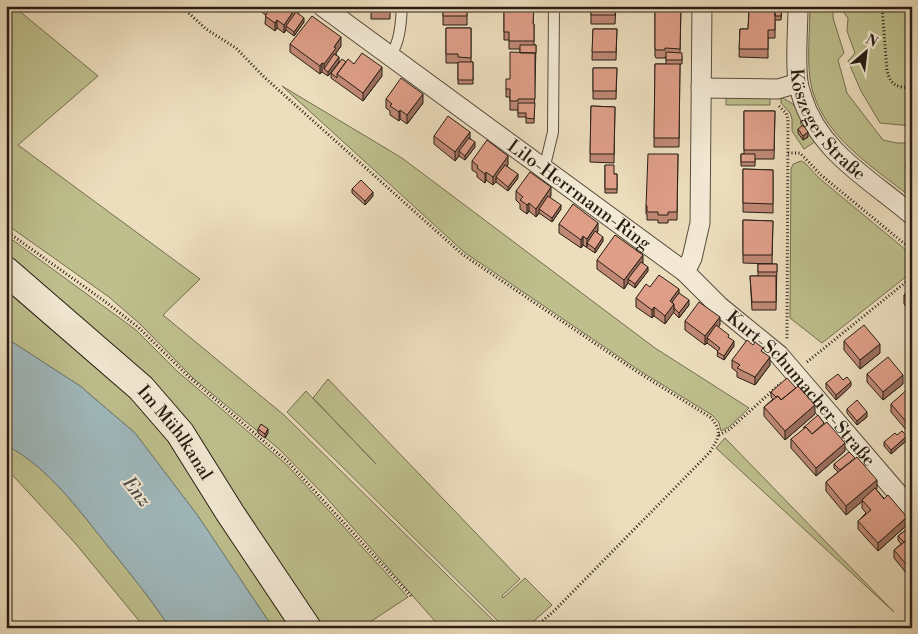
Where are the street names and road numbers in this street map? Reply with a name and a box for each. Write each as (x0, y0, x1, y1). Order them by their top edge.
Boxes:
street label: Köszeger Straße (785, 68, 871, 185)
street label: Lilo-Herrmann-Ring (503, 134, 656, 255)
street label: Kurt-Schumacher-Straße (722, 306, 881, 471)
street label: Im Mühlkanal (132, 380, 218, 485)

